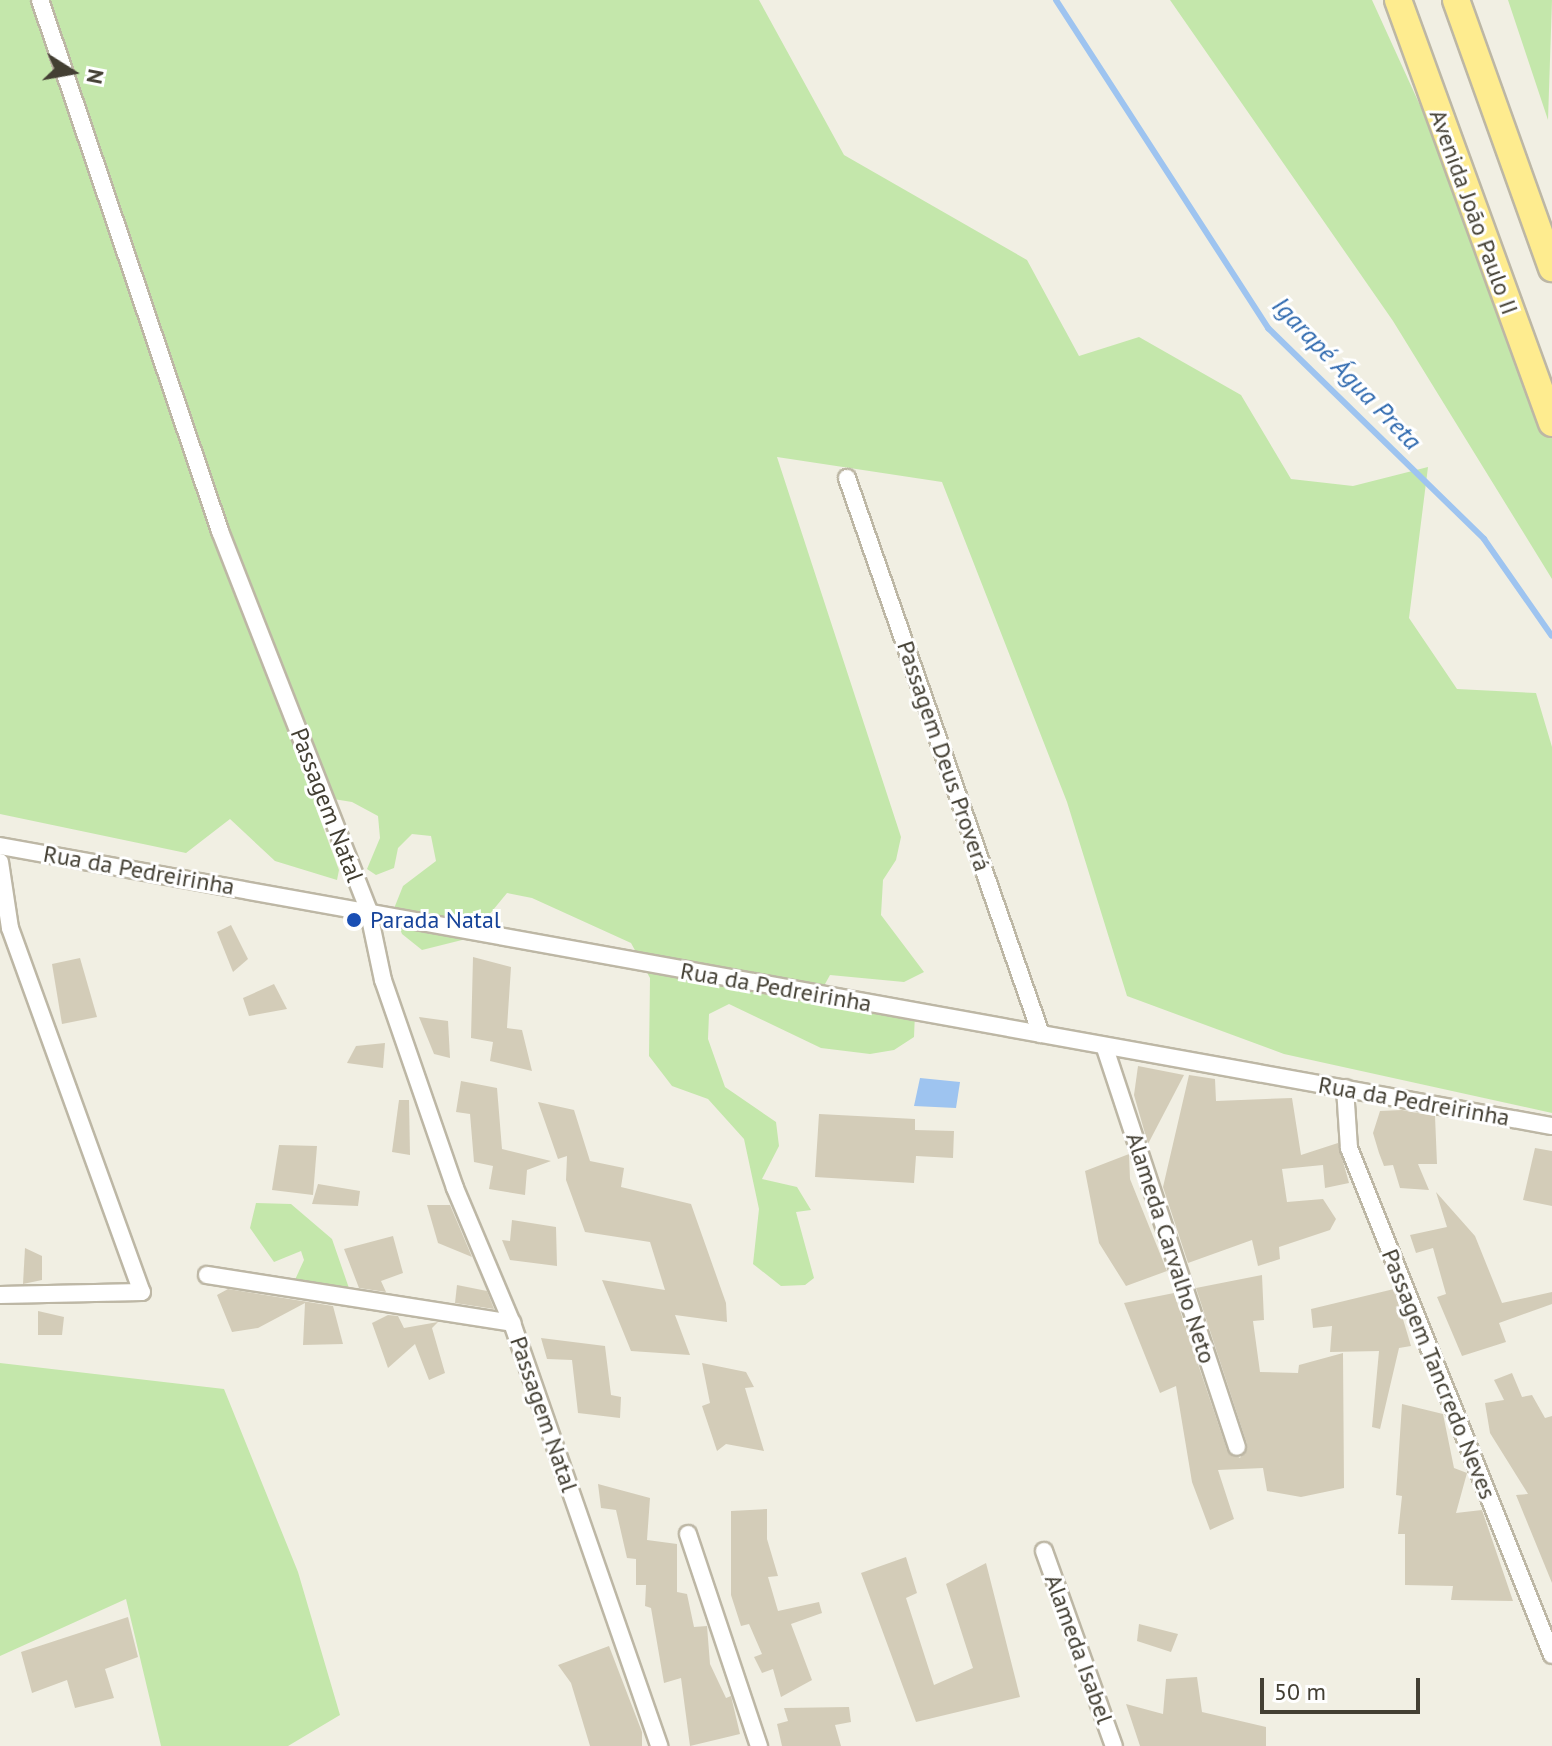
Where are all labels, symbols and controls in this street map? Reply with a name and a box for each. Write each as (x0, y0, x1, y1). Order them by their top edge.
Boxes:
north arrow (32, 32, 112, 112)
text: N (80, 67, 111, 86)
street label: Avenida João Paulo II (1424, 106, 1524, 318)
water label: Igarapé Água Preta (1266, 290, 1428, 456)
street label: Passagem Deus Proverá (891, 637, 997, 875)
street label: Passagem Natal (284, 724, 370, 886)
street label: Rua da Pedreirinha (41, 839, 237, 901)
place label: Parada Natal (370, 906, 501, 934)
marker: Parada Natal (345, 911, 363, 929)
street label: Rua da Pedreirinha (678, 956, 874, 1018)
street label: Rua da Pedreirinha (1316, 1070, 1512, 1132)
street label: Alameda Carvalho Neto (1120, 1129, 1222, 1367)
street label: Passagem Tancredo Neves (1375, 1244, 1503, 1504)
street label: Passagem Natal (504, 1332, 584, 1496)
street label: Alameda Isabel (1039, 1570, 1119, 1728)
scale bar (1264, 1662, 1424, 1712)
text: 50 m (1274, 1676, 1326, 1707)

